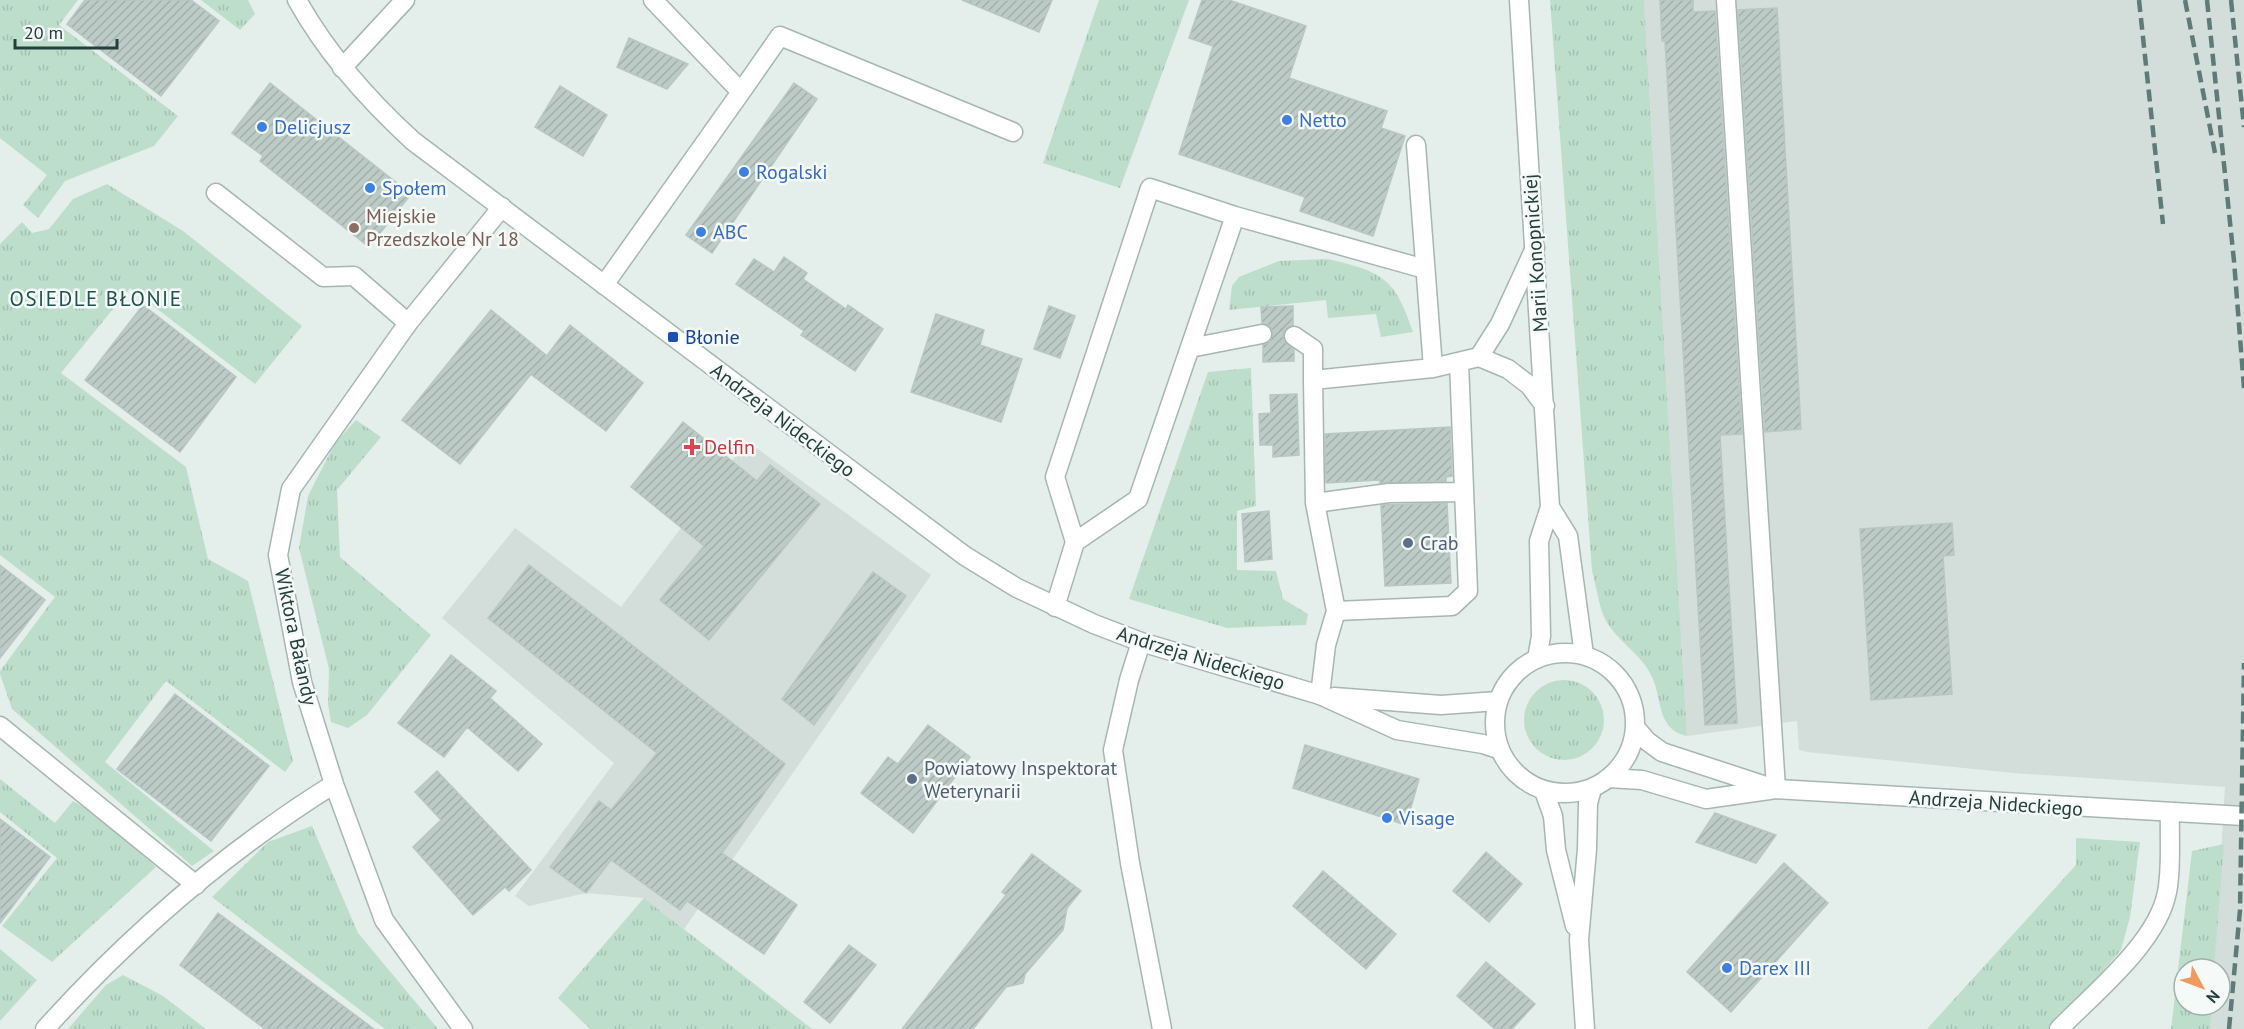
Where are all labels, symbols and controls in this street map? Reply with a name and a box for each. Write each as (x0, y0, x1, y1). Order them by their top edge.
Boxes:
scale bar (15, 12, 117, 50)
text: 20 m (24, 21, 63, 44)
place label: Netto (1299, 107, 1347, 133)
marker: Netto (1280, 113, 1294, 127)
place label: Delicjusz (274, 114, 351, 140)
marker: Delicjusz (255, 120, 269, 134)
place label: Rogalski (756, 159, 828, 185)
marker: Rogalski (737, 165, 751, 179)
street label: Marii Konopnickiej (1516, 173, 1554, 333)
place label: Społem (382, 175, 446, 201)
marker: Społem (363, 181, 377, 195)
place label: Miejskie Przedszkole Nr 18 (366, 203, 519, 252)
place label: ABC (713, 219, 748, 245)
marker: Miejskie Przedszkole Nr 18 (347, 221, 361, 235)
marker: ABC (694, 225, 708, 239)
district label: OSIEDLE BŁONIE (10, 285, 182, 312)
place label: Błonie (685, 324, 740, 350)
marker: Błonie (666, 330, 680, 344)
street label: Andrzeja Nideckiego (706, 357, 860, 483)
place label: Delfin (704, 434, 755, 460)
marker: Delfin (685, 440, 699, 454)
place label: Crab (1420, 530, 1459, 556)
marker: Crab (1401, 536, 1415, 550)
street label: Wiktora Bałandy (269, 566, 323, 708)
street label: Andrzeja Nideckiego (1114, 620, 1288, 696)
place label: Powiatowy Inspektorat Weterynarii (924, 755, 1117, 804)
marker: Powiatowy Inspektorat Weterynarii (905, 772, 919, 786)
street label: Andrzeja Nideckiego (1908, 784, 2084, 822)
place label: Visage (1398, 805, 1455, 831)
marker: Visage (1380, 811, 1394, 825)
place label: Darex III (1739, 955, 1811, 981)
north arrow (2172, 957, 2232, 1017)
marker: Darex III (1720, 961, 1734, 975)
text: N (2202, 986, 2224, 1007)

